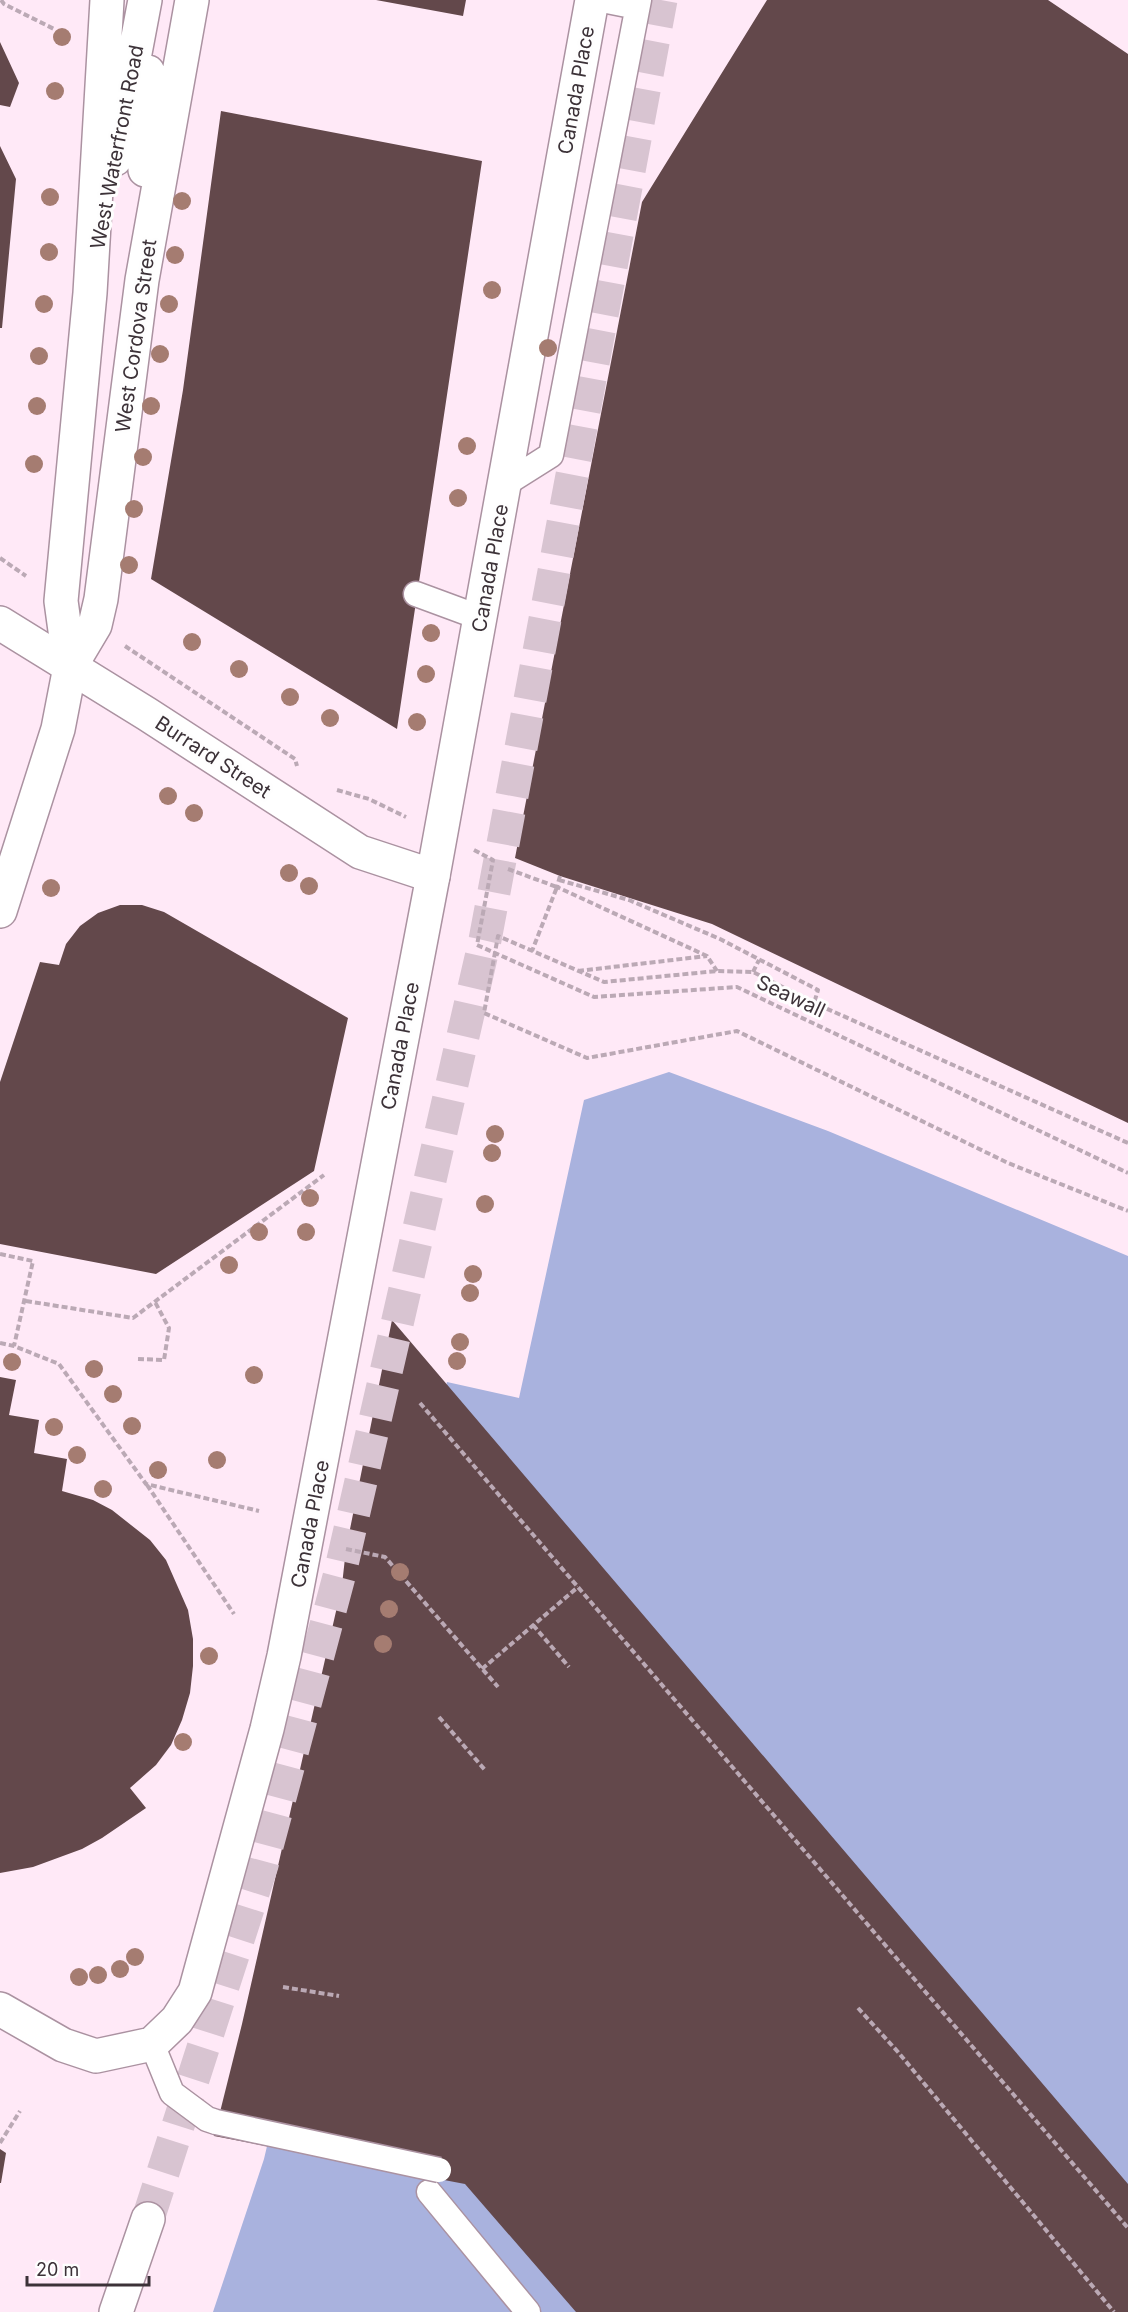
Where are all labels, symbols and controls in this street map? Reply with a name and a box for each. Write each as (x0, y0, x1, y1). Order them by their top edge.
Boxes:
street label: Canada Place (553, 24, 599, 156)
street label: West Waterfront Road (85, 43, 149, 251)
street label: West Cordova Street (111, 237, 162, 434)
street label: Canada Place (467, 502, 513, 634)
street label: Burrard Street (151, 711, 276, 804)
street label: Seawall (753, 970, 829, 1022)
street label: Canada Place (376, 980, 424, 1112)
street label: Canada Place (286, 1458, 334, 1590)
scale bar (27, 2249, 148, 2287)
text: 20 m (36, 2259, 79, 2280)

